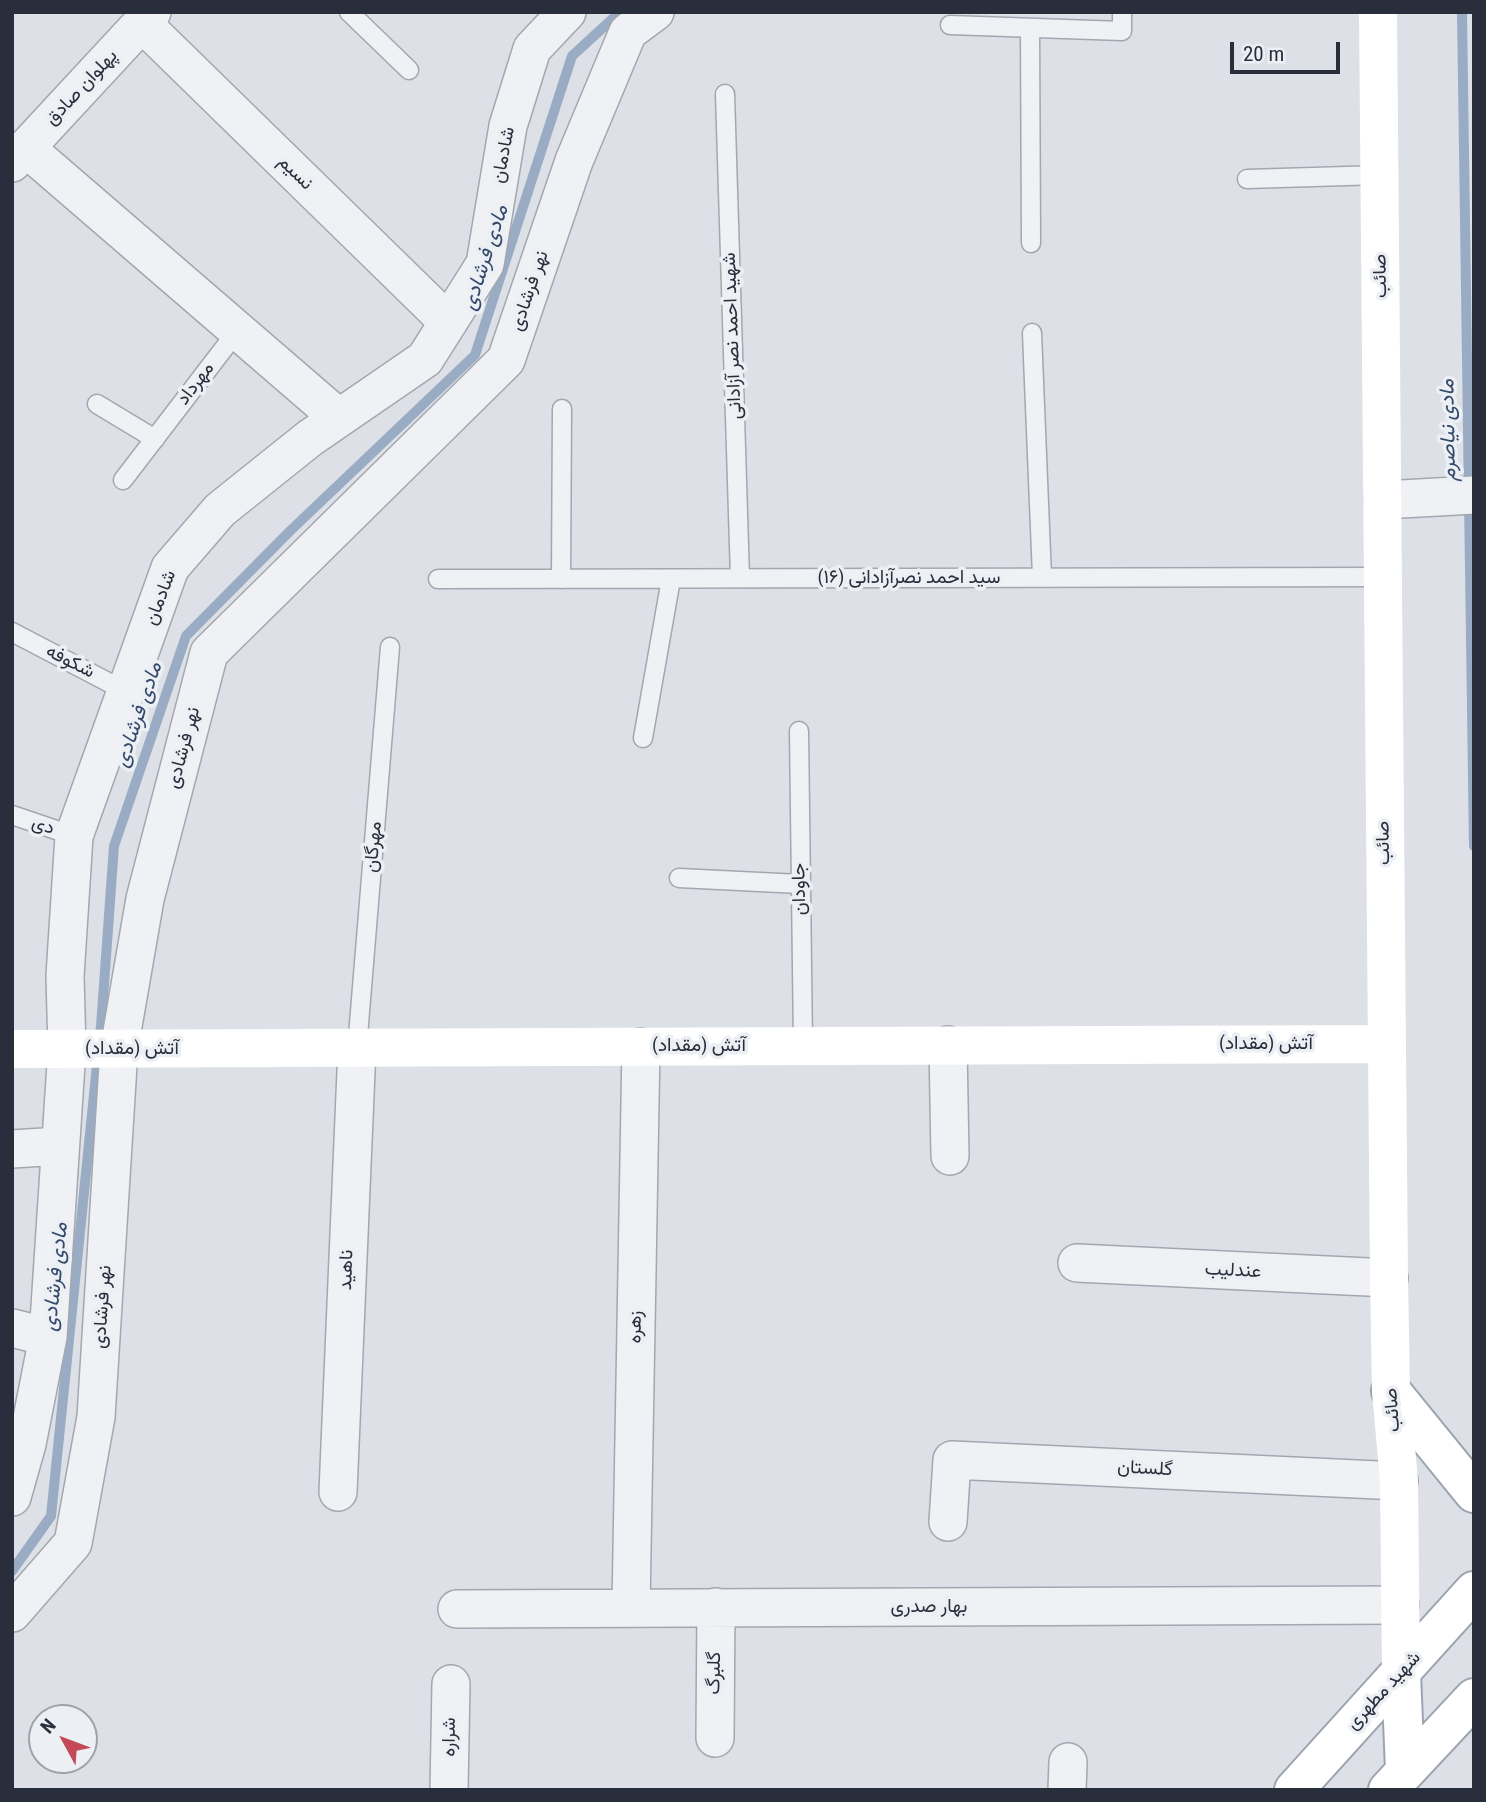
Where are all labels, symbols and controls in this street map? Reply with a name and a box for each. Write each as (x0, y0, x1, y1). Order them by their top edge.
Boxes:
scale bar (1234, 28, 1344, 72)
text: 20 m (1243, 42, 1284, 66)
street label: پهلوان صادق (41, 45, 123, 131)
street label: شادمان (487, 125, 521, 185)
street label: نسیم (273, 151, 317, 195)
water label: مادی فرشادی (457, 202, 515, 314)
street label: نهر فرشادی (506, 248, 554, 334)
street label: شهید احمد نصر آزادانی (719, 252, 747, 420)
street label: صائب (1369, 254, 1393, 298)
street label: مهرداد (172, 358, 220, 410)
water label: مادی نیاصرم (1436, 379, 1462, 481)
street label: شادمان (140, 567, 182, 629)
street label: سید احمد نصرآزادانی (۱۶) (817, 567, 1001, 589)
street label: شکوفه (42, 640, 98, 684)
water label: مادی فرشادی (109, 659, 169, 771)
street label: نهر فرشادی (162, 705, 206, 791)
street label: دی (29, 812, 57, 840)
street label: مهرگان (360, 820, 388, 874)
street label: صائب (1372, 821, 1396, 865)
street label: جاودان (788, 863, 812, 915)
street label: آتش (مقداد) (1219, 1033, 1313, 1055)
street label: آتش (مقداد) (652, 1035, 746, 1057)
street label: آتش (مقداد) (85, 1038, 179, 1060)
water label: مادی فرشادی (38, 1221, 74, 1333)
street label: ناهید (335, 1249, 359, 1291)
street label: عندلیب (1204, 1258, 1262, 1284)
street label: نهر فرشادی (89, 1265, 117, 1349)
street label: زهره (624, 1310, 648, 1344)
street label: صائب (1380, 1387, 1406, 1433)
street label: گلستان (1117, 1456, 1173, 1482)
street label: بهار صدری (891, 1596, 967, 1618)
street label: شهید مطهری (1342, 1647, 1426, 1735)
street label: گلبرگ (703, 1651, 727, 1695)
north arrow (28, 1704, 98, 1774)
text: N (36, 1714, 61, 1738)
street label: شراره (438, 1717, 462, 1757)

